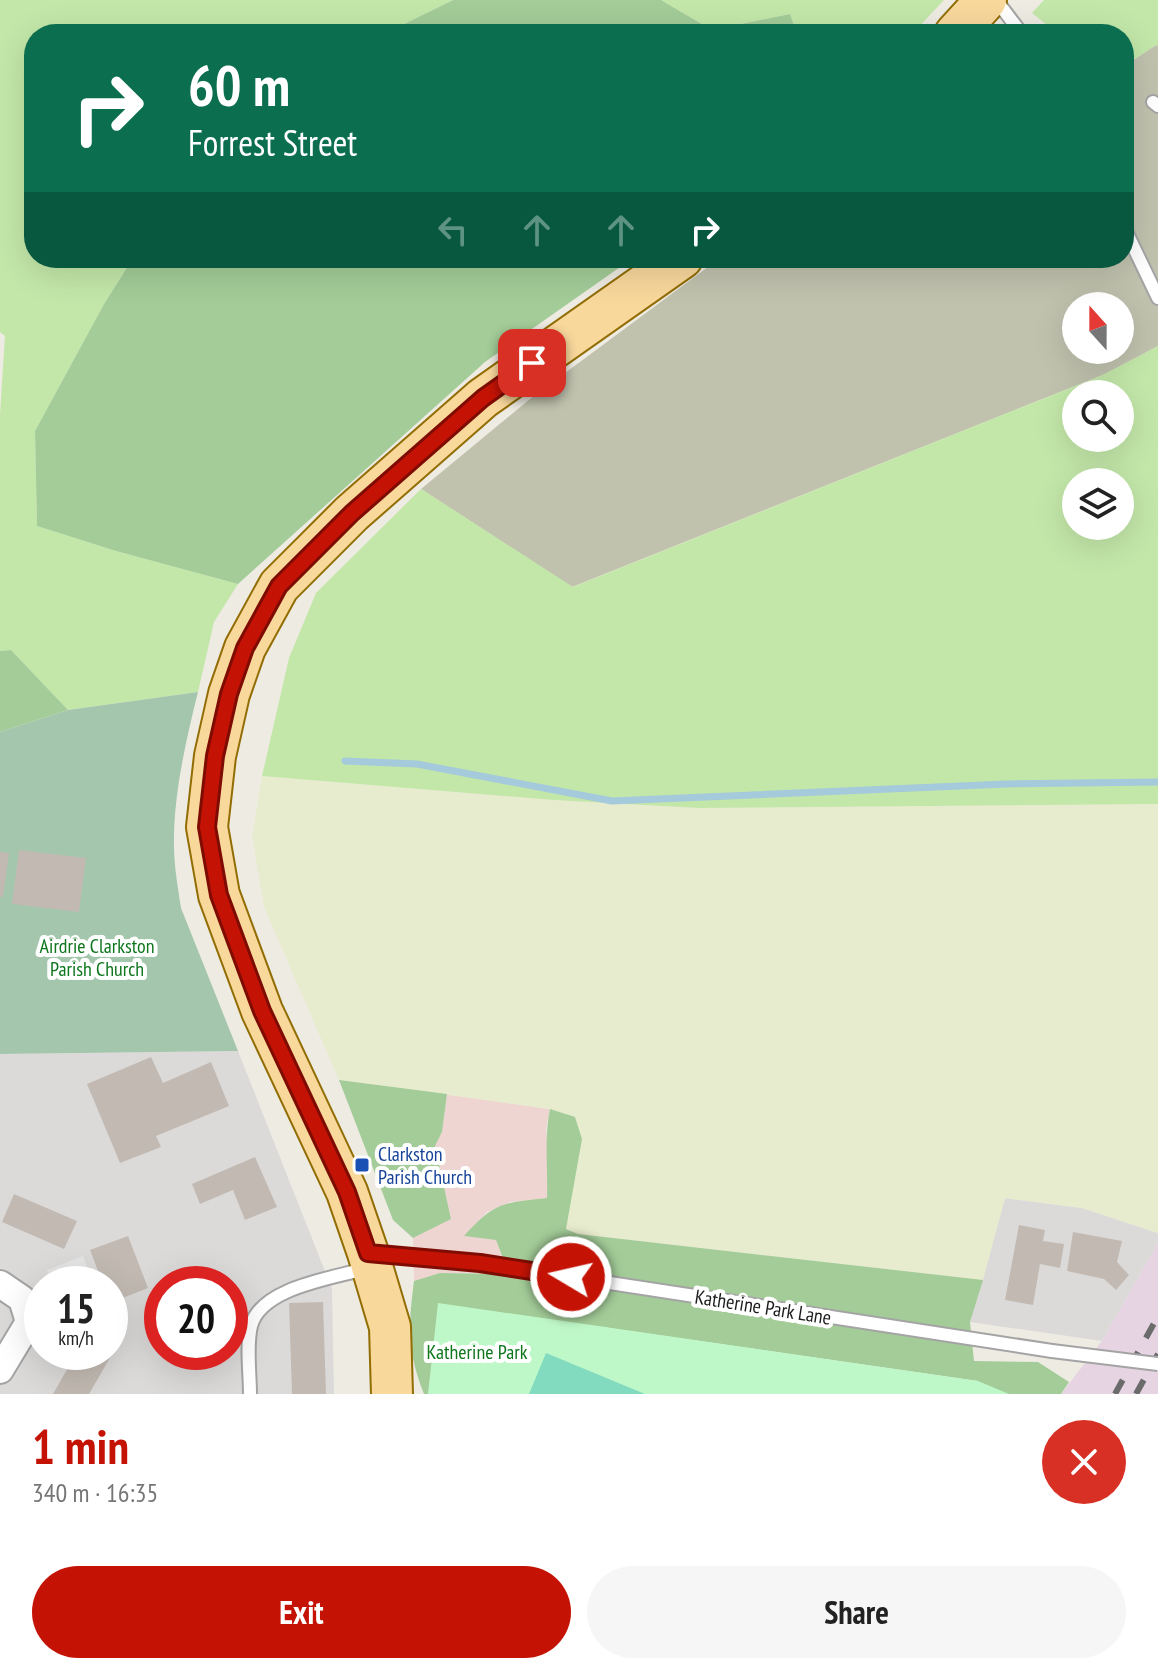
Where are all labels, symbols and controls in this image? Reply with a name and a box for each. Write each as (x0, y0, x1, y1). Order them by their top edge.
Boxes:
text: 60 m (188, 49, 290, 121)
icon: right (56, 56, 160, 160)
text: Forrest Street (188, 119, 357, 166)
icon: left (431, 208, 475, 252)
icon: ahead (515, 208, 559, 252)
icon: ahead (599, 208, 643, 252)
icon: right (683, 208, 727, 252)
north arrow (1062, 292, 1134, 364)
map controls (1062, 292, 1134, 540)
pin (498, 329, 566, 397)
icon: arrive (510, 341, 554, 385)
button: search (1062, 380, 1134, 452)
button: layers (1062, 468, 1134, 540)
park label: Airdrie Clarkston Parish Church (40, 933, 154, 982)
place label: Clarkston Parish Church (378, 1141, 472, 1190)
marker: Clarkston Parish Church (353, 1156, 371, 1174)
position arrow (529, 1235, 613, 1319)
speed limit sign: 20 (144, 1266, 248, 1370)
text: 15 (57, 1282, 95, 1334)
street label: Katherine Park Lane (693, 1283, 833, 1331)
text: km/h (58, 1325, 94, 1351)
park label: Katherine Park (427, 1339, 528, 1365)
text: 1 min (32, 1415, 129, 1477)
button: close (1042, 1420, 1126, 1504)
text: 340 m · 16:35 (32, 1476, 158, 1509)
button: Exit (32, 1566, 571, 1658)
button: Share (587, 1566, 1126, 1658)

